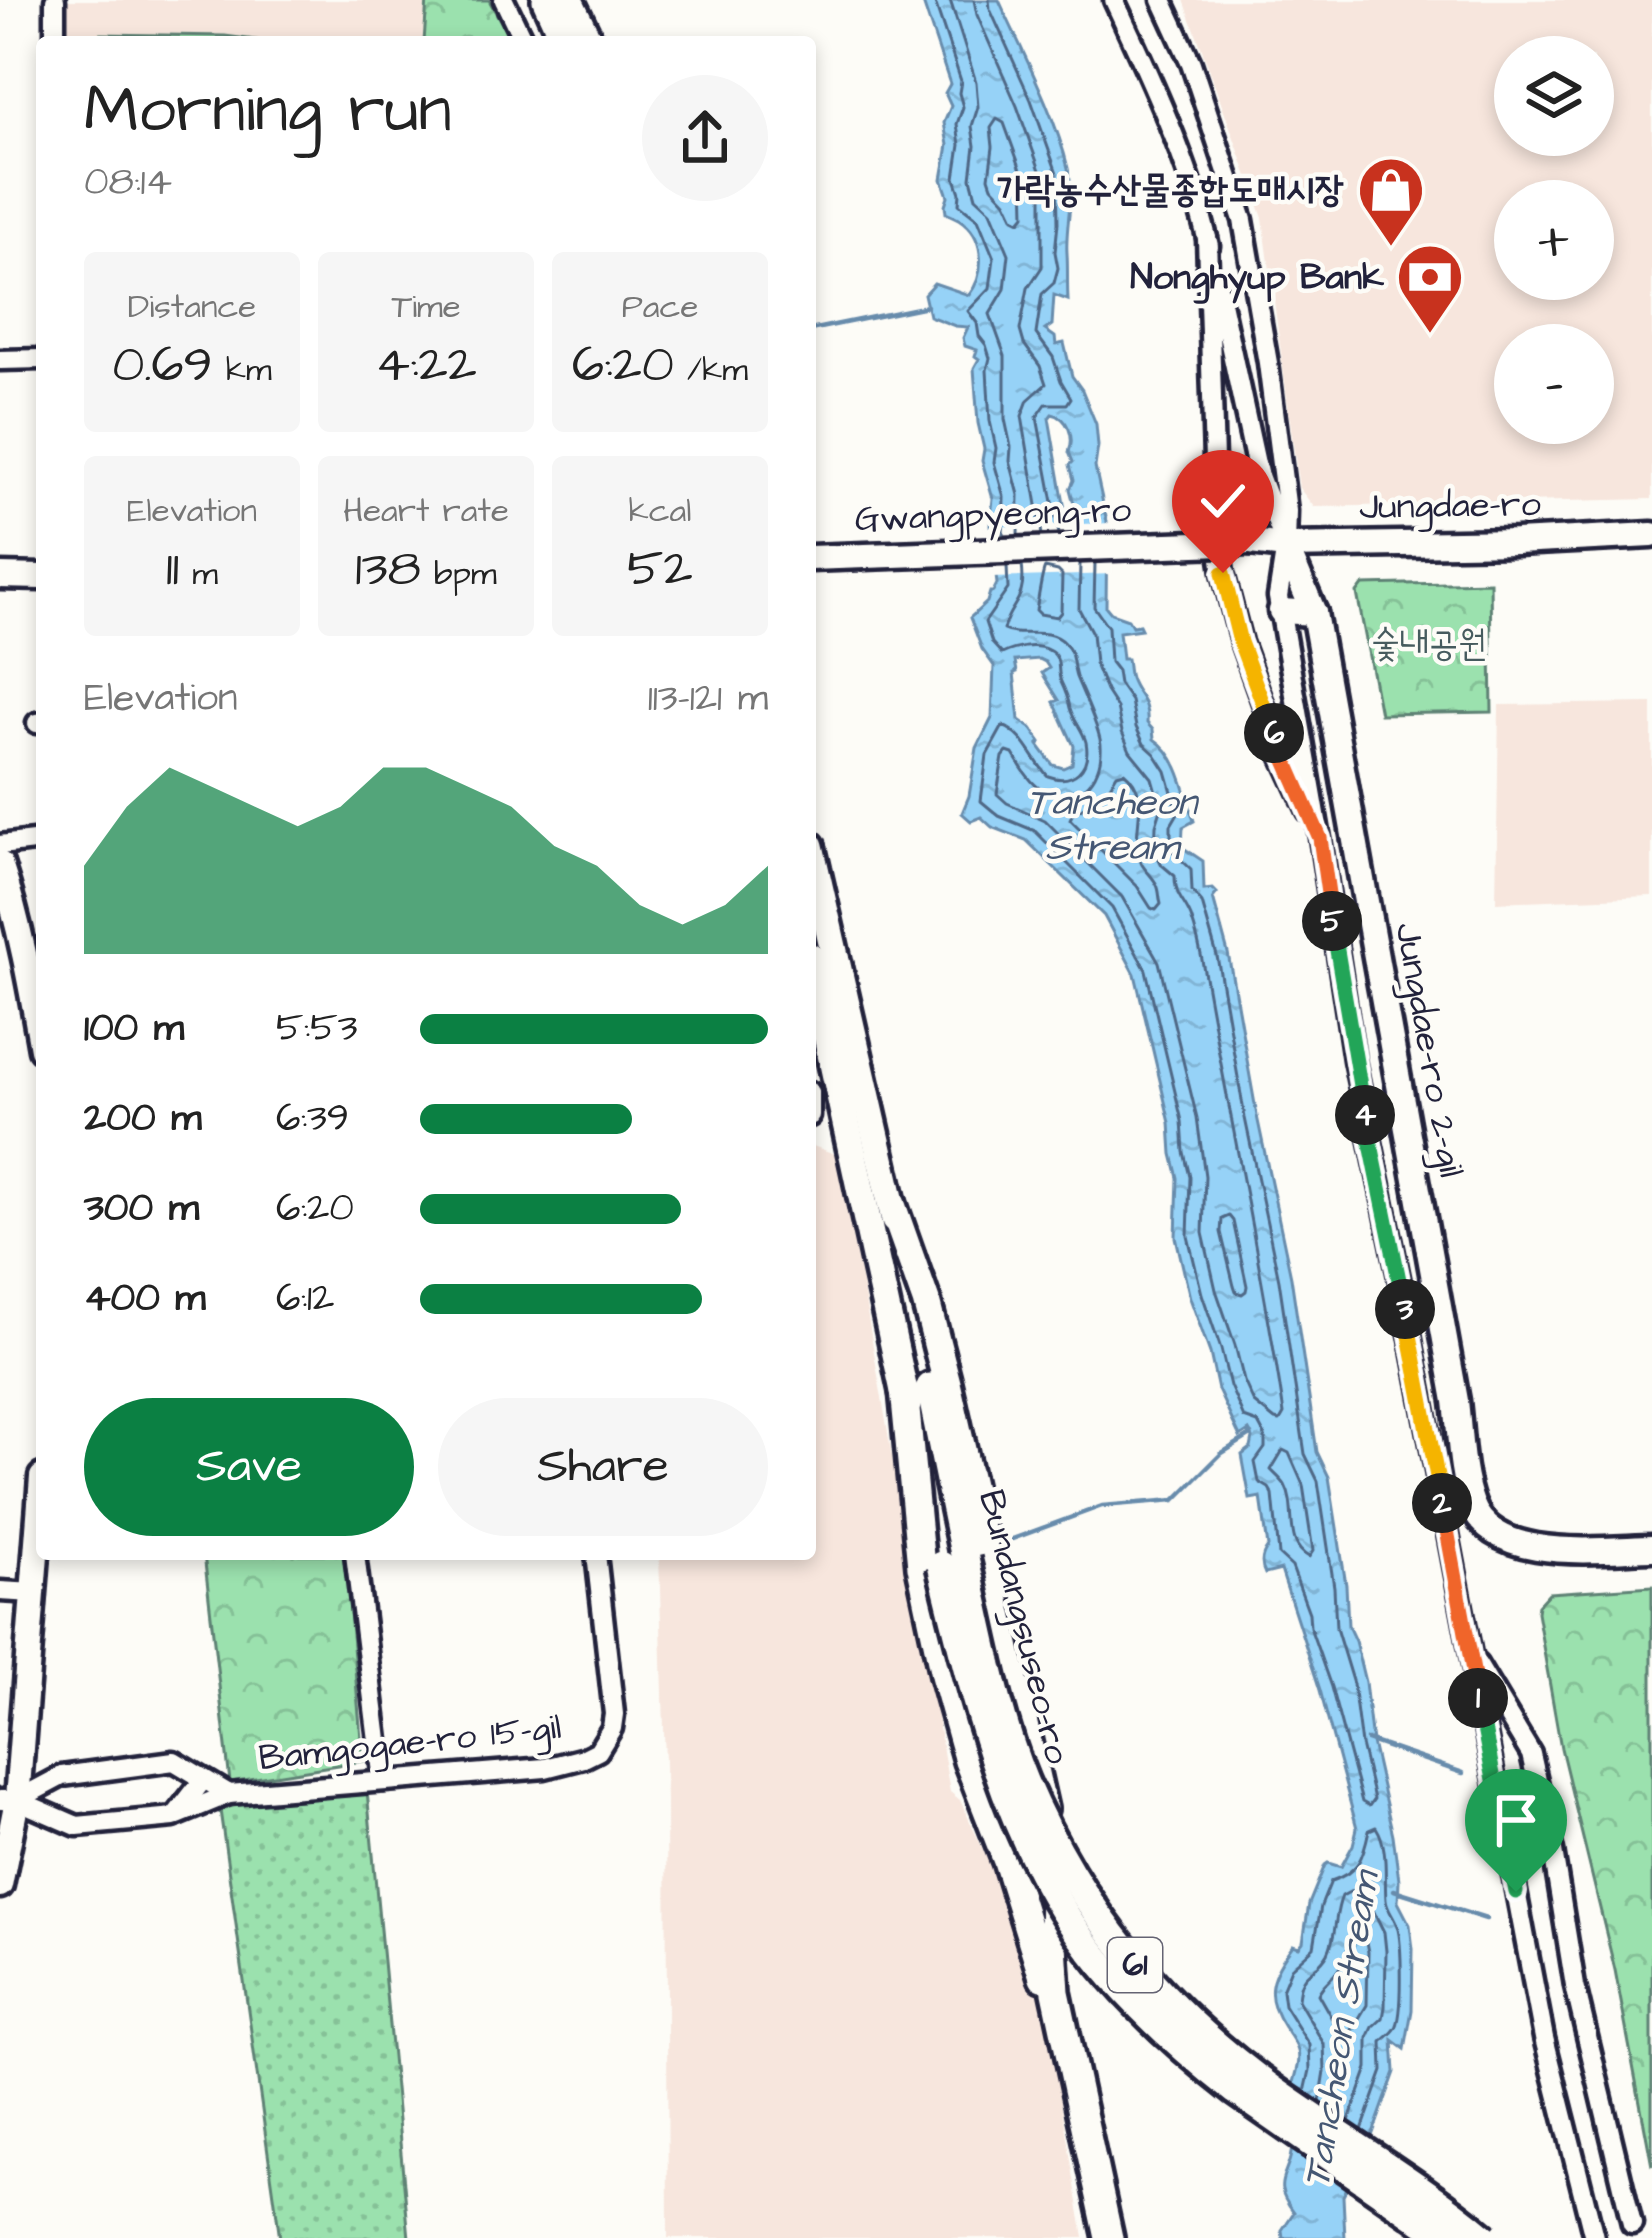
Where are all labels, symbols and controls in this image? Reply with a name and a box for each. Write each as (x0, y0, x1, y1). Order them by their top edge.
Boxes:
map controls (1494, 36, 1614, 444)
button: layers (1494, 36, 1614, 156)
text: Morning run (84, 65, 452, 157)
button: share (642, 75, 768, 201)
shop icon: 가락농수산물종합도매시장 (1356, 155, 1426, 249)
text: 08:14 (84, 156, 172, 210)
place label: 가락농수산물종합도매시장 (996, 165, 1344, 216)
button: + (1494, 180, 1614, 300)
bank icon: Nonghyup Bank (1395, 242, 1465, 336)
place label: Nonghyup Bank (1130, 252, 1385, 304)
text: Distance (128, 284, 256, 330)
text: Time (391, 284, 461, 330)
text: Pace (622, 284, 698, 330)
button: − (1494, 324, 1614, 444)
text: 0.69 (112, 330, 213, 401)
text: 4:22 (375, 330, 477, 401)
text: 6:20 (572, 330, 674, 401)
text: km (213, 347, 272, 393)
text: /km (674, 347, 748, 393)
pin (1172, 450, 1274, 573)
icon: check (1190, 468, 1256, 534)
street label: Jungdae-ro (1359, 479, 1541, 534)
street label: Gwangpyeong-ro (854, 485, 1132, 546)
text: Elevation (127, 488, 257, 534)
text: Heart rate (343, 488, 509, 534)
text: kcal (628, 488, 692, 534)
text: 11 (166, 534, 179, 605)
text: 138 (355, 534, 421, 605)
text: 52 (627, 534, 693, 605)
text: m (179, 551, 218, 597)
text: bpm (421, 551, 497, 597)
park label: 숯내공원 (1371, 619, 1487, 670)
text: Elevation (84, 672, 238, 726)
text: 113–121 m (648, 672, 768, 726)
pin: 6 (1244, 703, 1304, 763)
text: 6 (1264, 710, 1284, 756)
water label: Tancheon Stream (1027, 776, 1201, 875)
pin: 5 (1302, 891, 1362, 951)
text: 5 (1320, 898, 1344, 944)
street label: Jungdae-ro 2-gil (1381, 919, 1476, 1181)
text: 100 m (84, 1002, 184, 1056)
text: 5:53 (276, 1002, 358, 1056)
pin: 4 (1335, 1085, 1395, 1145)
text: 200 m (84, 1092, 202, 1146)
text: 6:39 (276, 1092, 349, 1146)
text: 4 (1354, 1092, 1376, 1138)
text: 300 m (84, 1182, 199, 1236)
text: 6:20 (276, 1182, 354, 1236)
text: 400 m (84, 1272, 206, 1326)
text: 6:12 (276, 1272, 334, 1326)
pin: 3 (1375, 1279, 1435, 1339)
text: 3 (1397, 1286, 1413, 1332)
button: Save (84, 1398, 414, 1536)
button: Share (438, 1398, 768, 1536)
pin: 2 (1412, 1473, 1472, 1533)
text: 2 (1433, 1480, 1451, 1526)
street label: Bundangsuseo-ro (964, 1485, 1083, 1770)
pin: 1 (1448, 1668, 1508, 1728)
text: 1 (1476, 1675, 1480, 1721)
street label: Bamgogae-ro 15-gil (256, 1702, 564, 1785)
pin (1465, 1769, 1567, 1892)
icon: arrive (1483, 1787, 1549, 1853)
water label: Tancheon Stream (1290, 1864, 1394, 2192)
road number: 61 (1108, 1938, 1162, 1992)

